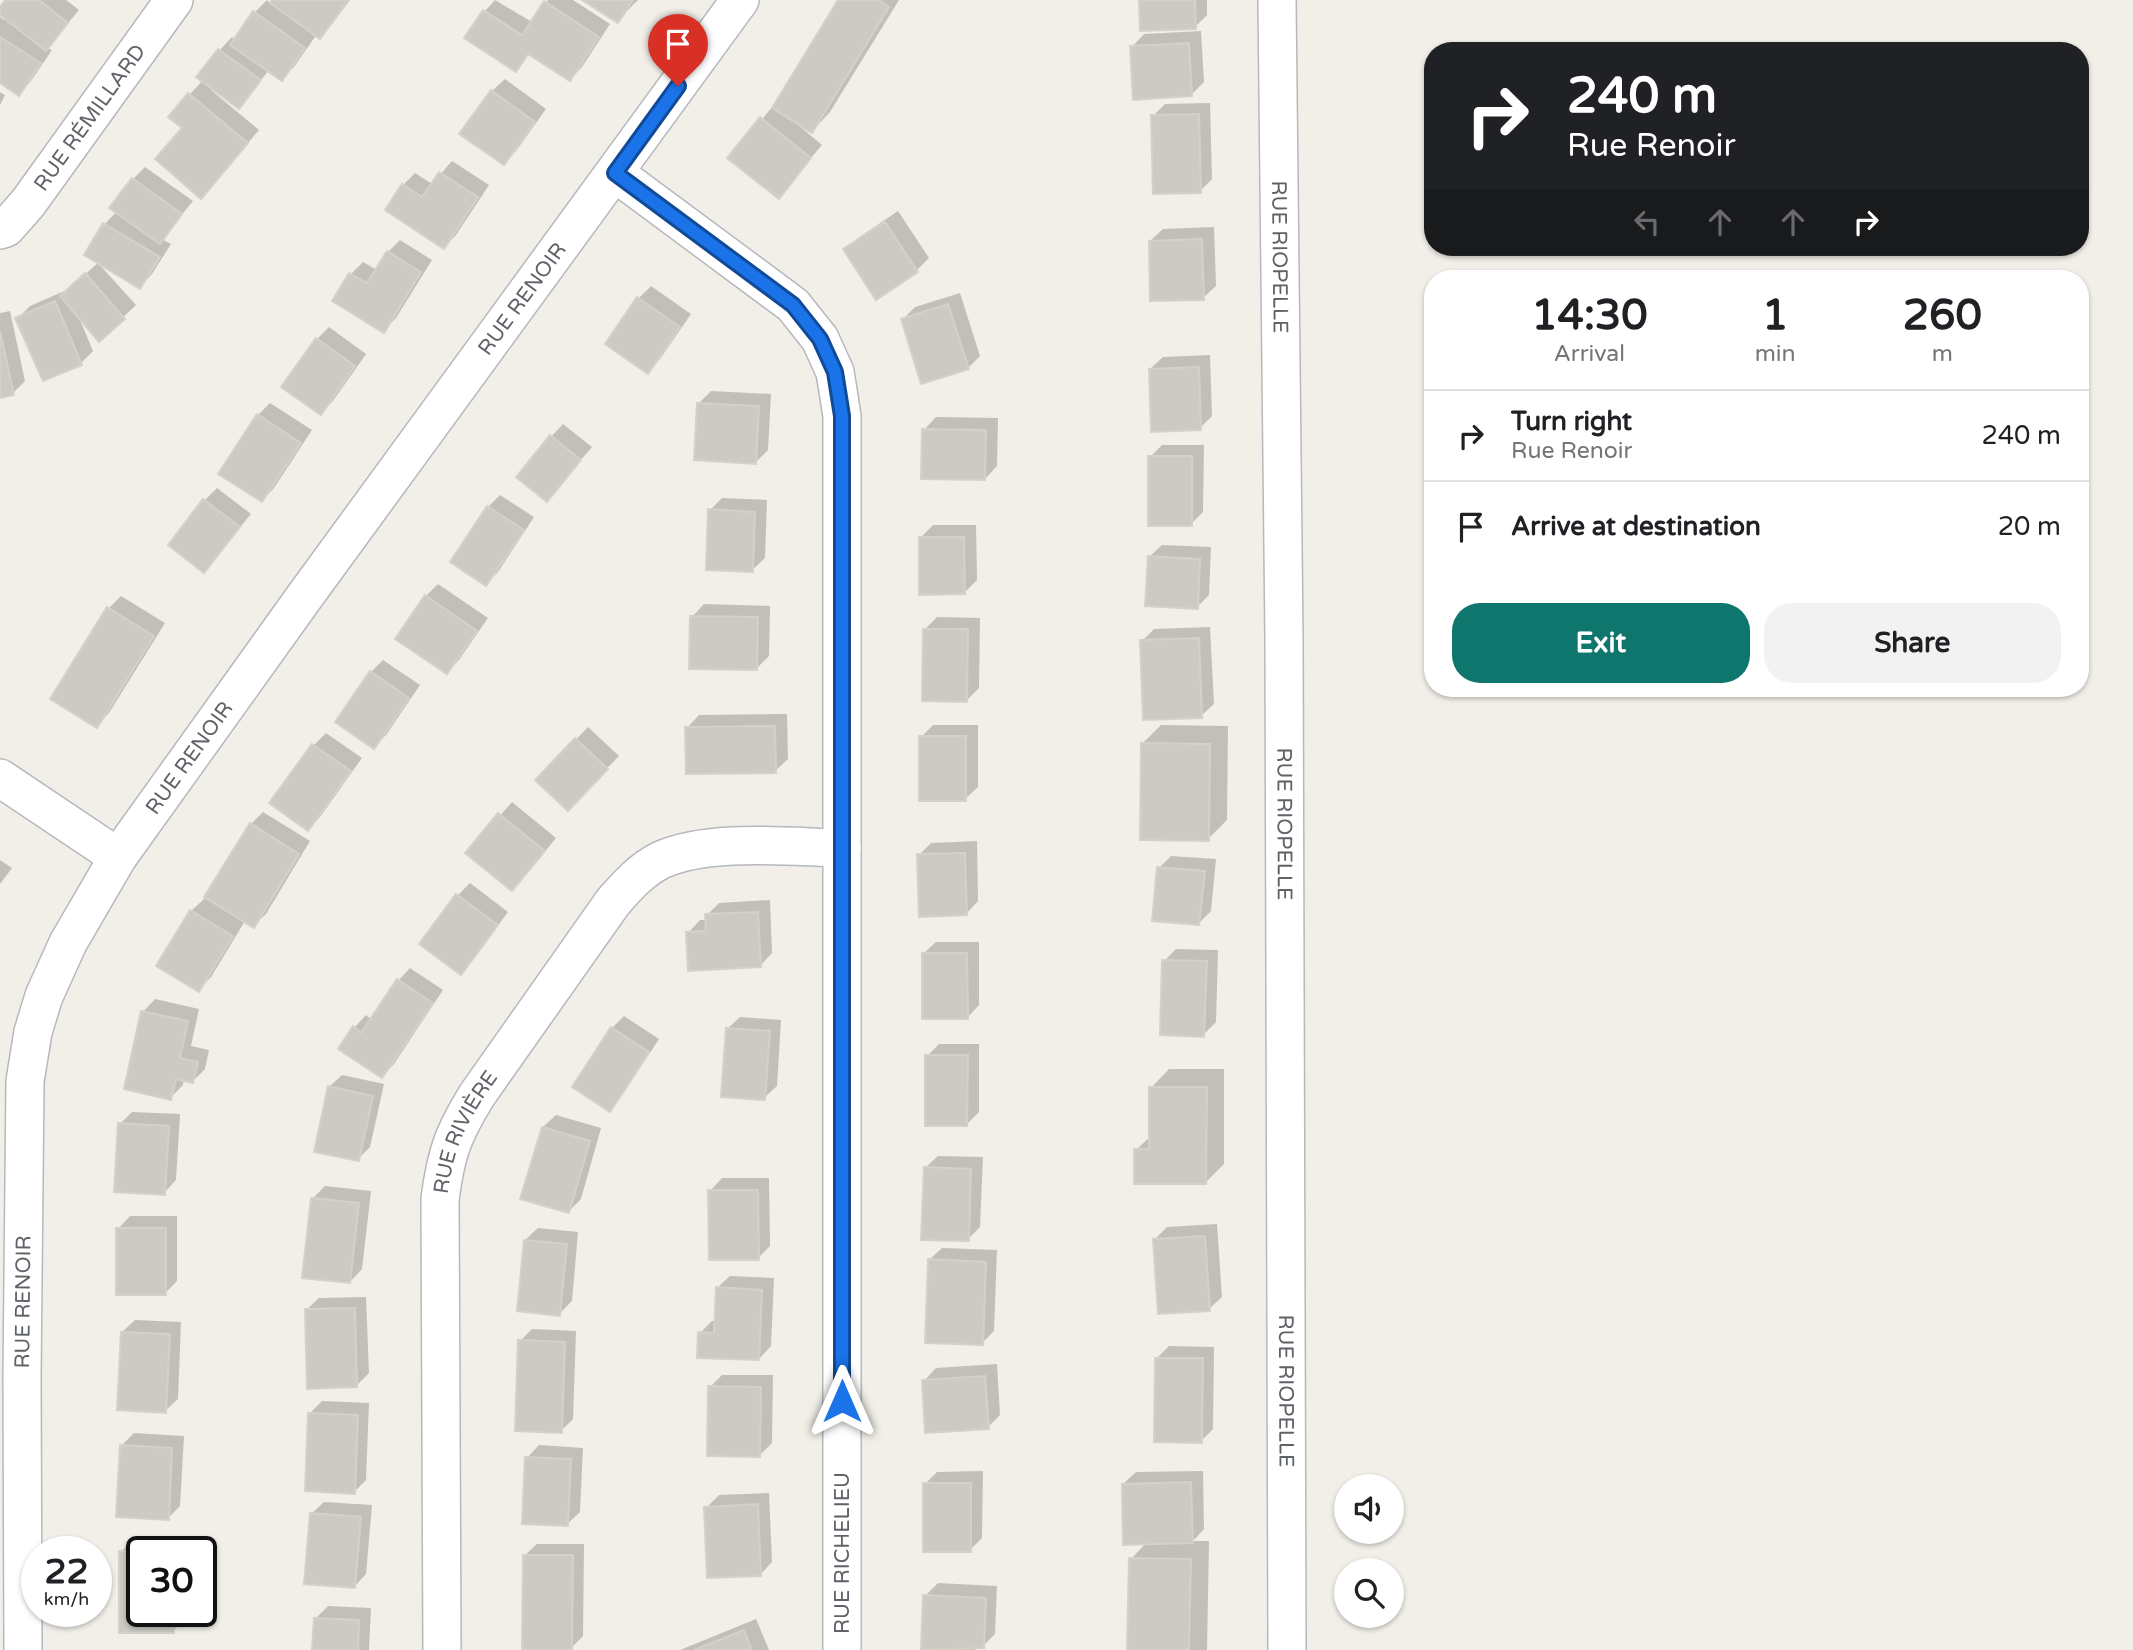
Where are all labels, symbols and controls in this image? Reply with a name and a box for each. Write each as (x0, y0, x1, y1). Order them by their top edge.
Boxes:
pin (648, 14, 708, 86)
icon: arrive (659, 25, 697, 63)
street label: RUE RÉMILLARD (28, 39, 151, 196)
text: 240 m (1567, 67, 1717, 126)
icon: right (1452, 70, 1543, 161)
text: Rue Renoir (1567, 127, 1736, 165)
street label: RUE RIOPELLE (1266, 180, 1293, 334)
icon: left (1628, 203, 1666, 241)
icon: ahead (1701, 203, 1739, 241)
icon: ahead (1774, 203, 1812, 241)
icon: right (1847, 203, 1885, 241)
street label: RUE RENOIR (473, 238, 571, 360)
text: 14:30 (1531, 290, 1648, 341)
text: 1 (1762, 290, 1788, 341)
text: 260 (1903, 290, 1982, 341)
text: Arrival (1554, 340, 1625, 368)
text: min (1755, 340, 1796, 368)
text: m (1932, 340, 1953, 368)
text: Turn right (1511, 406, 1632, 437)
icon: right (1452, 417, 1490, 455)
text: 240 m (1981, 420, 2061, 451)
text: Rue Renoir (1511, 437, 1632, 465)
icon: arrive (1452, 508, 1490, 546)
text: Arrive at destination (1511, 511, 1761, 542)
text: 20 m (1998, 511, 2061, 542)
button: Exit (1452, 603, 1750, 683)
button: Share (1764, 603, 2061, 683)
street label: RUE RENOIR (140, 696, 238, 819)
street label: RUE RIOPELLE (1272, 747, 1297, 900)
street label: RUE RIVIÈRE (428, 1066, 503, 1195)
street label: RUE RENOIR (10, 1235, 36, 1369)
street label: RUE RIOPELLE (1274, 1314, 1299, 1467)
position arrow (805, 1364, 879, 1438)
street label: RUE RICHELIEU (830, 1472, 855, 1634)
map controls (1334, 1474, 1404, 1628)
button: sound (1334, 1474, 1404, 1544)
speed limit sign: 30 (126, 1536, 217, 1627)
text: 22 (45, 1551, 88, 1593)
button: search (1334, 1558, 1404, 1628)
text: km/h (44, 1588, 89, 1610)

